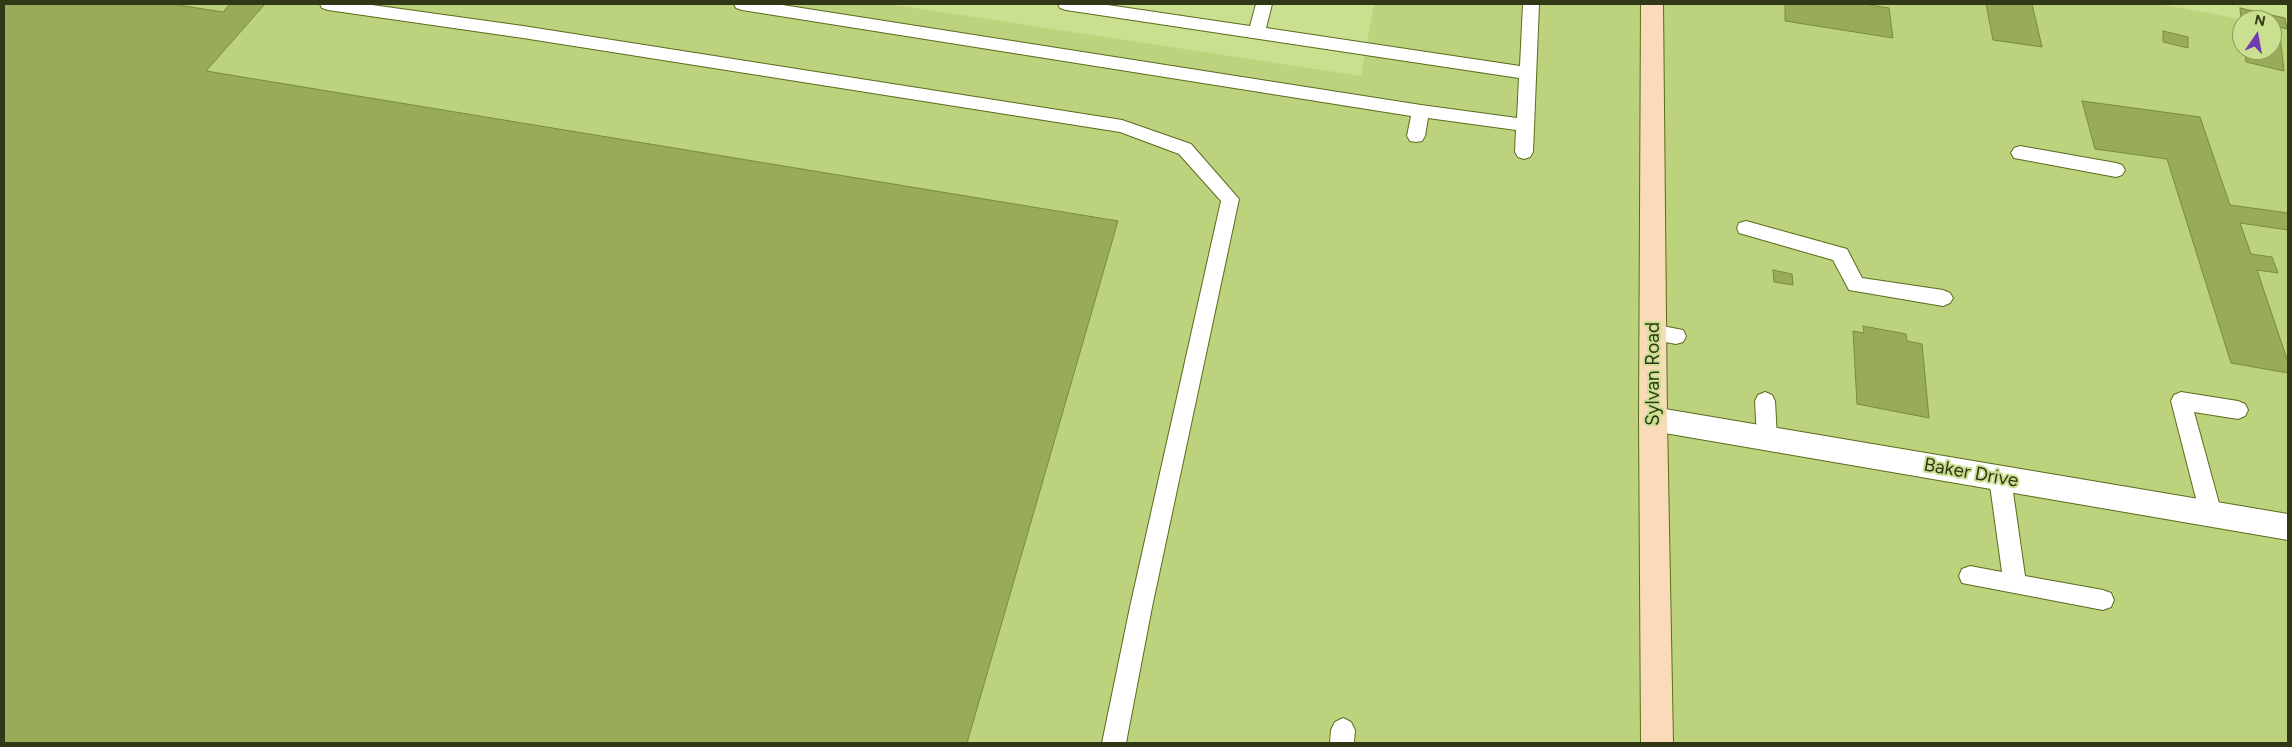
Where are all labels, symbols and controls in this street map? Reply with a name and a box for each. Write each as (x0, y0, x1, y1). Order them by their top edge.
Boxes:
north arrow (2232, 10, 2282, 60)
text: N (2253, 11, 2267, 30)
street label: Sylvan Road (1642, 322, 1664, 426)
street label: Baker Drive (1922, 453, 2020, 493)

